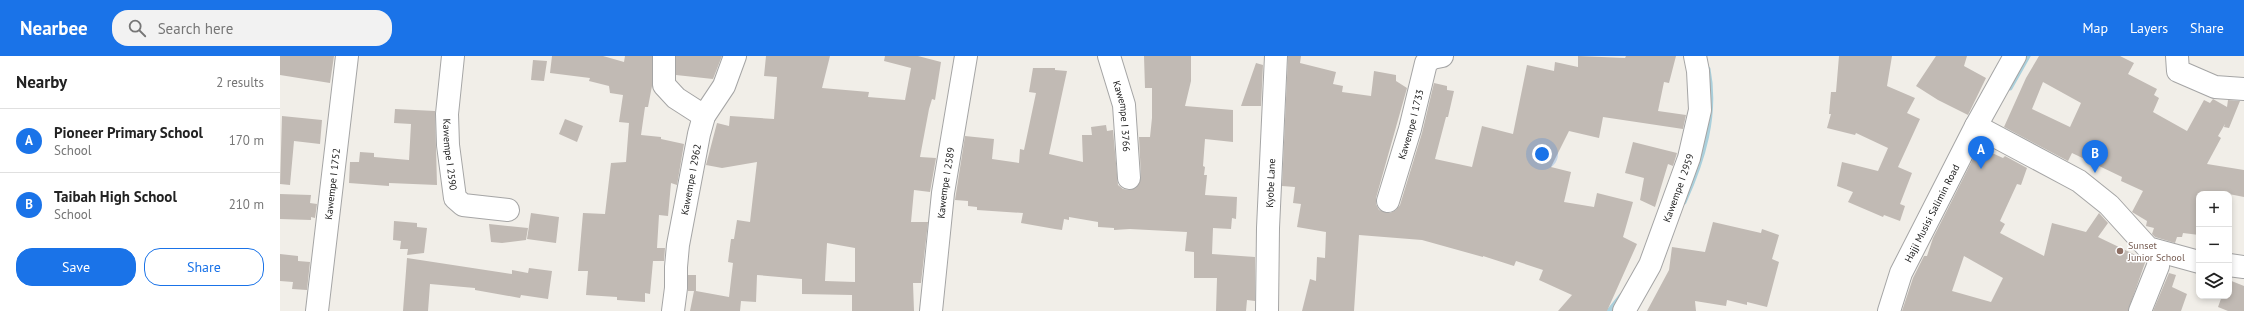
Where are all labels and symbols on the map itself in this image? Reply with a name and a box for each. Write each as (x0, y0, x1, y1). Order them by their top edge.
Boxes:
street label: Kawempe I 3766 (1110, 79, 1133, 152)
street label: Kawempe I 1733 (1395, 88, 1426, 161)
street label: Kawempe I 2590 (440, 119, 460, 192)
pin: A (1968, 136, 1994, 169)
pin: B (2082, 140, 2108, 173)
street label: Kawempe I 2962 (678, 143, 704, 216)
your location (1532, 144, 1552, 164)
street label: Kawempe I 2589 (934, 146, 958, 219)
street label: Kawempe I 1752 (322, 147, 343, 220)
street label: Kawempe I 2959 (1660, 153, 1697, 224)
street label: Kyobe Lane (1263, 158, 1278, 208)
street label: Hajji Musisi Salimin Road (1902, 162, 1962, 265)
place label: Sunset Junior School (2127, 239, 2185, 264)
marker: Sunset Junior School (2115, 246, 2125, 256)

